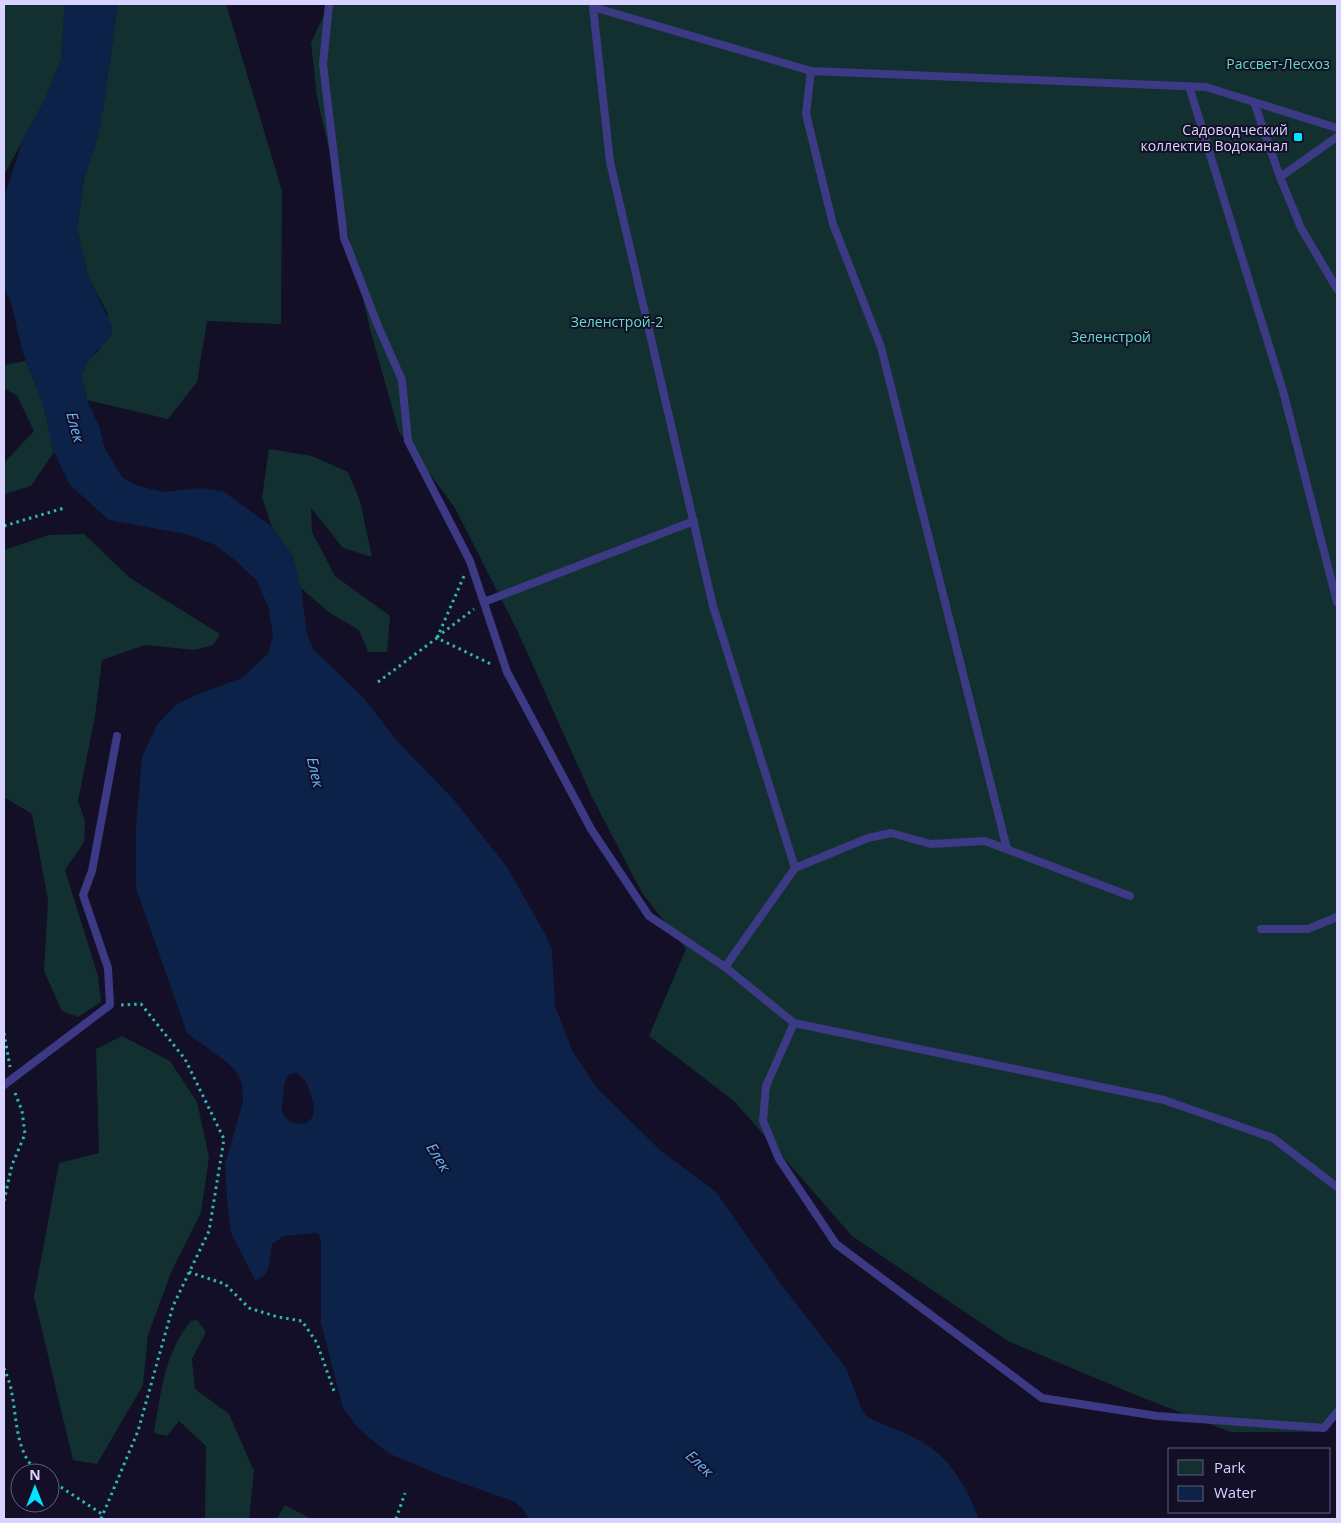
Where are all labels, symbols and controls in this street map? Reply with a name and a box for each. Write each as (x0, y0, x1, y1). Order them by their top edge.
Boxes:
park label: Рассвет-Лесхоз (1226, 54, 1330, 73)
place label: Садоводческий коллектив Водоканал (1140, 120, 1288, 155)
marker: Садоводческий коллектив Водоканал (1292, 131, 1304, 143)
park label: Зеленстрой-2 (571, 312, 663, 331)
park label: Зеленстрой (1071, 327, 1151, 346)
water label: Елек (62, 410, 90, 445)
water label: Елек (303, 755, 329, 790)
water label: Елек (422, 1139, 456, 1176)
water label: Елек (682, 1445, 719, 1481)
legend (1168, 1448, 1331, 1513)
text: Park (1214, 1457, 1245, 1477)
north arrow (10, 1463, 60, 1513)
text: N (29, 1465, 41, 1484)
text: Water (1214, 1482, 1256, 1502)

